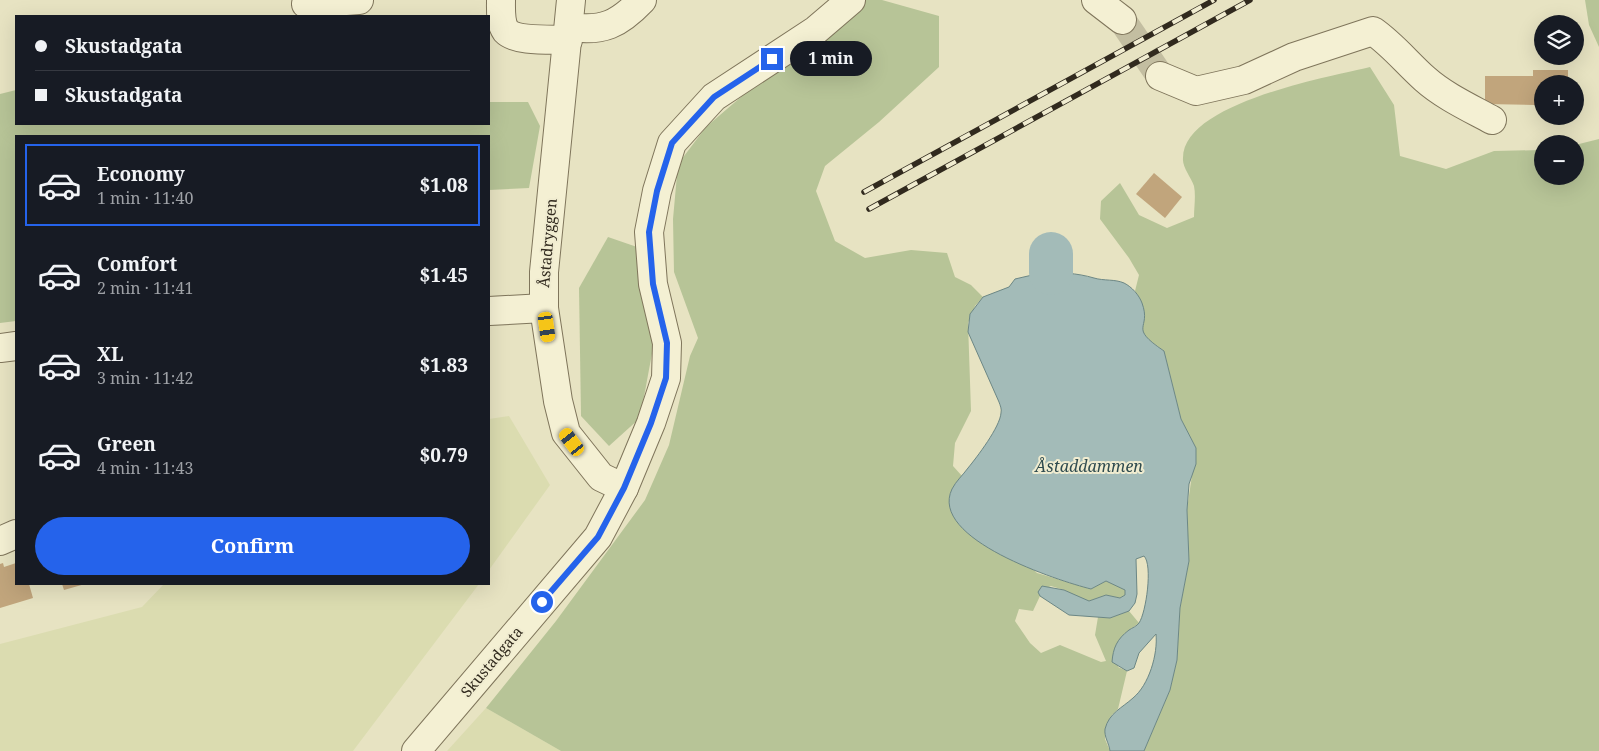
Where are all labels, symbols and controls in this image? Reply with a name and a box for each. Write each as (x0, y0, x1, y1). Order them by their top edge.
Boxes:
map controls (1534, 15, 1584, 185)
button: layers (1534, 15, 1584, 65)
text: Skustadgata (65, 33, 182, 59)
callout: 1 min (790, 42, 872, 76)
text: 1 min (808, 47, 854, 69)
route end (761, 48, 783, 70)
button: + (1534, 75, 1584, 125)
text: Skustadgata (65, 82, 182, 108)
button: − (1534, 135, 1584, 185)
text: Economy (97, 161, 185, 187)
icon: car (37, 163, 82, 208)
text: $1.08 (419, 172, 468, 198)
text: 1 min · 11:40 (97, 187, 193, 209)
street label: Åstadryggen (533, 197, 561, 288)
text: Comfort (97, 251, 177, 277)
icon: car (37, 253, 82, 298)
text: $1.45 (419, 262, 468, 288)
text: 2 min · 11:41 (97, 277, 193, 299)
car (537, 311, 556, 343)
text: XL (97, 341, 123, 367)
icon: car (37, 343, 82, 388)
text: $1.83 (419, 352, 468, 378)
text: 3 min · 11:42 (97, 367, 193, 389)
car (556, 426, 587, 458)
text: Green (97, 431, 156, 457)
icon: car (37, 433, 82, 478)
text: $0.79 (419, 442, 468, 468)
water label: Åstaddammen (1034, 455, 1143, 477)
text: 4 min · 11:43 (97, 457, 193, 479)
button: Confirm (35, 517, 470, 575)
route start (531, 591, 553, 613)
street label: Skustadgata (456, 622, 527, 701)

